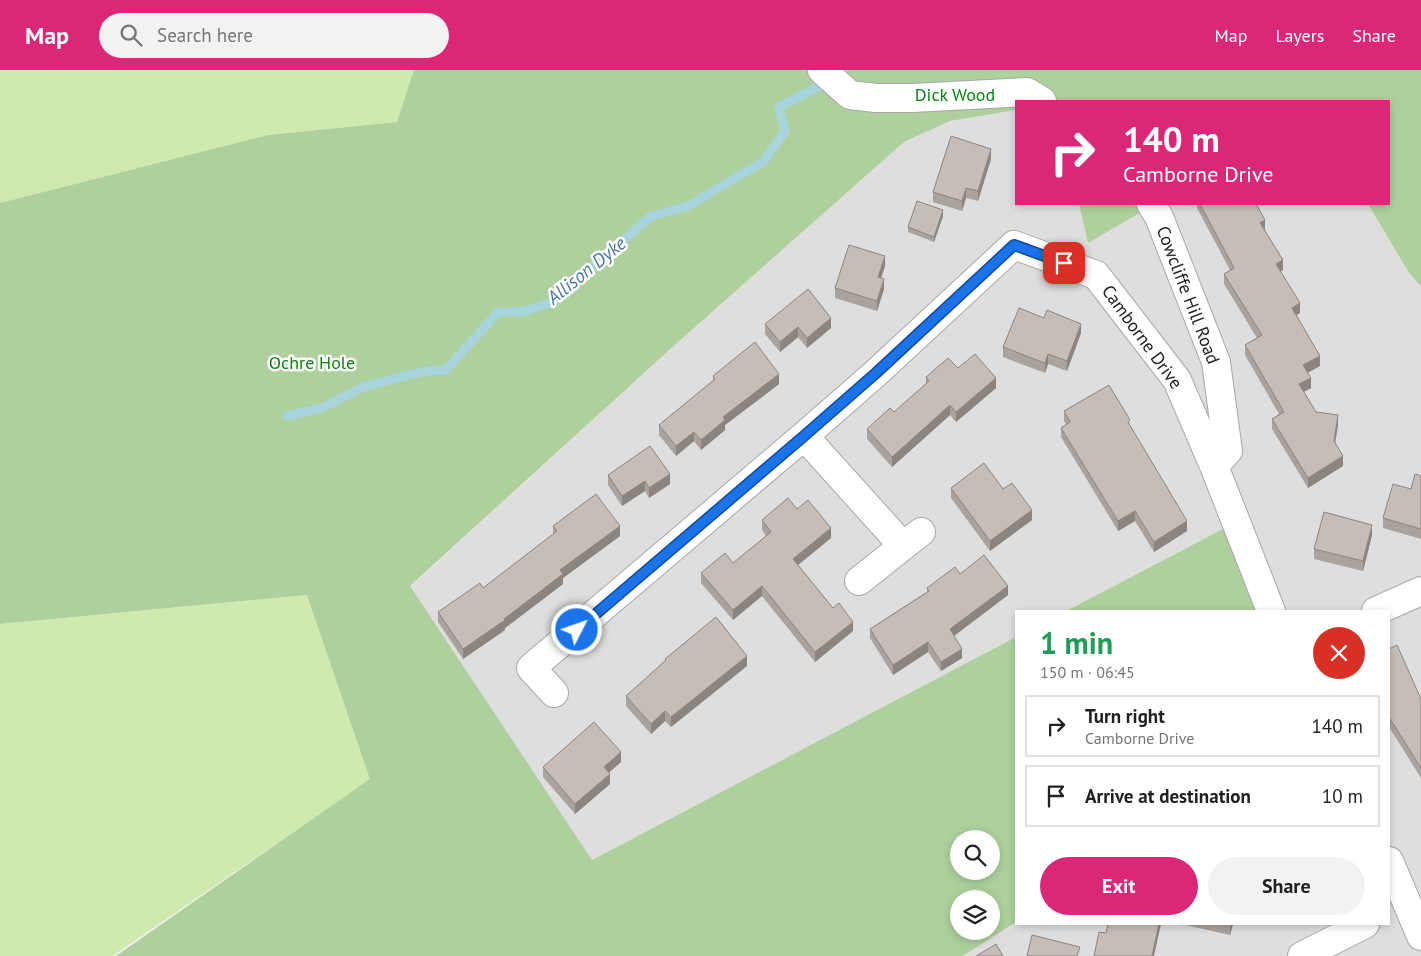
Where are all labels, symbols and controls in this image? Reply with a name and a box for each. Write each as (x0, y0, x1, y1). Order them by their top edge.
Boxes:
search box (99, 13, 449, 58)
text: Map (25, 20, 69, 51)
icon: search (117, 21, 145, 49)
text: Search here (157, 23, 253, 47)
text: Map (1215, 24, 1247, 47)
text: Layers (1275, 24, 1324, 47)
text: Share (1352, 24, 1396, 47)
park label: Dick Wood (915, 83, 995, 106)
text: 140 m (1123, 116, 1220, 162)
icon: right (1040, 120, 1105, 185)
text: Camborne Drive (1123, 160, 1274, 188)
street label: Cowcliffe Hill Road (1152, 223, 1225, 367)
water label: Allison Dyke (541, 231, 631, 310)
pin (1043, 242, 1085, 284)
icon: arrive (1050, 249, 1078, 277)
street label: Camborne Drive (1097, 280, 1188, 393)
park label: Ochre Hole (269, 351, 355, 374)
position arrow (550, 603, 602, 655)
text: 1 min (1040, 623, 1113, 662)
button: close (1313, 627, 1365, 679)
text: 150 m · 06:45 (1040, 662, 1135, 682)
text: Turn right (1085, 704, 1165, 728)
icon: right (1042, 712, 1070, 740)
text: 140 m (1311, 714, 1363, 738)
text: Camborne Drive (1085, 728, 1194, 748)
icon: arrive (1042, 782, 1070, 810)
text: Arrive at destination (1085, 784, 1251, 808)
text: 10 m (1322, 784, 1363, 808)
map controls (950, 830, 1000, 940)
button: search (950, 830, 1000, 880)
button: Exit (1040, 857, 1198, 915)
button: Share (1208, 857, 1365, 915)
button: layers (950, 890, 1000, 940)

